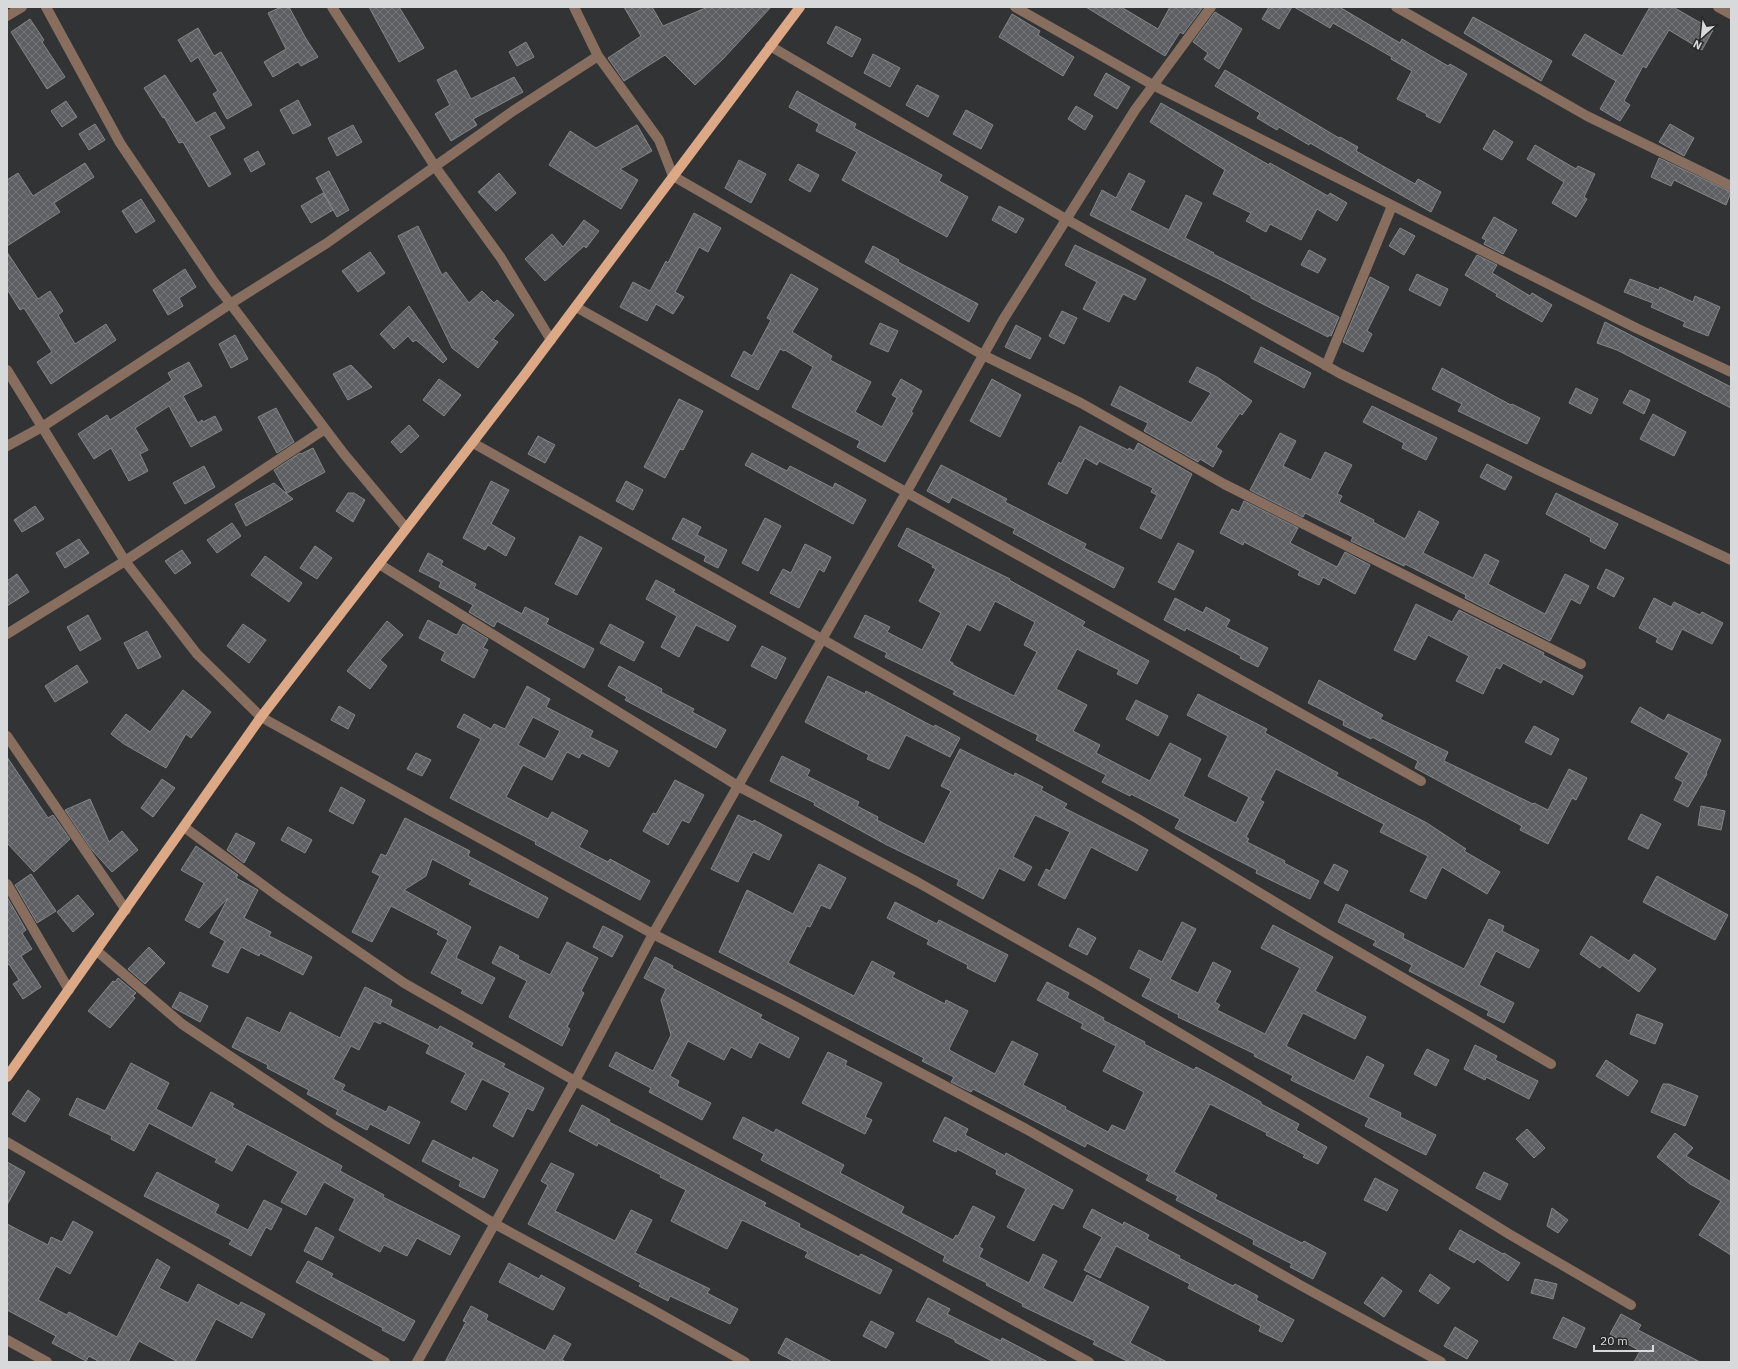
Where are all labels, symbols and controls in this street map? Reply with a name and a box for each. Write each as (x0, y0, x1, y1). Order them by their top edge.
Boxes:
north arrow (1682, 16, 1722, 56)
text: N (1691, 37, 1704, 53)
scale bar (1594, 1327, 1653, 1353)
text: 20 m (1600, 1333, 1628, 1348)

